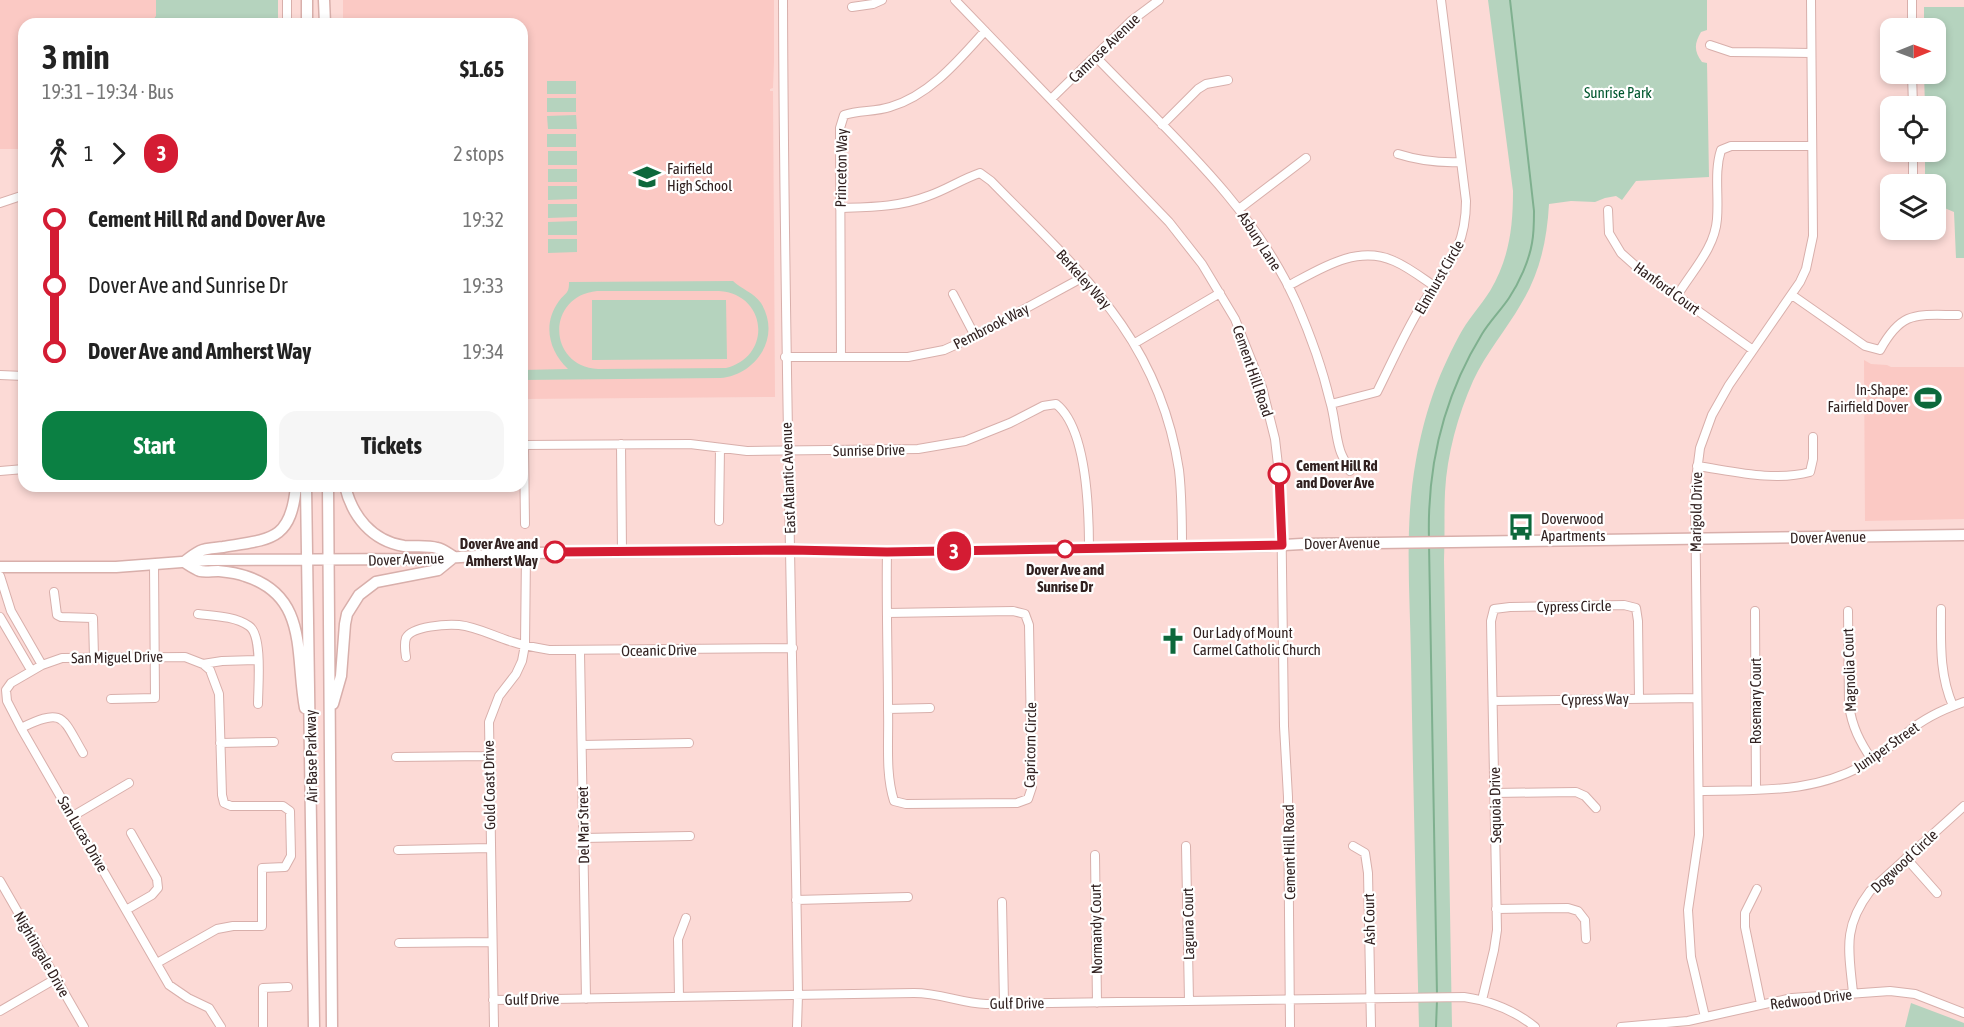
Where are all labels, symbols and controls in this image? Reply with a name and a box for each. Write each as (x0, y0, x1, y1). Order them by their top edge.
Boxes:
street label: Camrose Avenue (1065, 10, 1143, 86)
north arrow (1880, 18, 1946, 84)
map controls (1880, 18, 1946, 240)
text: 3 min (42, 38, 109, 76)
text: $1.65 (460, 56, 504, 82)
text: 19:31 – 19:34 · Bus (42, 80, 174, 103)
park label: Sunrise Park (1584, 84, 1652, 101)
button: locate (1880, 96, 1946, 162)
street label: Princeton Way (832, 128, 850, 208)
icon: walk (42, 137, 75, 170)
icon: forward (102, 137, 135, 170)
text: 3 (156, 141, 166, 165)
text: 1 (84, 142, 93, 165)
text: 2 stops (453, 142, 504, 165)
place label: Fairfield High School (667, 160, 732, 194)
school or university icon: Fairfield High School (632, 162, 662, 192)
button: layers (1880, 174, 1946, 240)
text: Cement Hill Rd and Dover Ave (88, 206, 325, 232)
text: 19:32 (463, 208, 504, 231)
street label: Asbury Lane (1235, 208, 1285, 274)
street label: Elmhurst Circle (1411, 237, 1467, 317)
street label: Berkeley Way (1053, 246, 1115, 312)
street label: Hanford Court (1631, 258, 1703, 318)
text: Dover Ave and Sunrise Dr (88, 272, 287, 298)
text: 19:33 (463, 274, 504, 297)
street label: Pembrook Way (950, 300, 1032, 352)
street label: Cement Hill Road (1229, 323, 1277, 419)
text: Dover Ave and Amherst Way (88, 338, 311, 364)
text: 19:34 (463, 340, 504, 363)
place label: In-Shape: Fairfield Dover (1828, 381, 1909, 415)
sports icon: In-Shape: Fairfield Dover (1913, 383, 1943, 413)
button: Start (42, 411, 267, 480)
button: Tickets (279, 411, 504, 480)
street label: East Atlantic Avenue (778, 422, 798, 534)
street label: Sunrise Drive (833, 441, 905, 459)
place label: Cement Hill Rd and Dover Ave (1296, 457, 1378, 491)
marker: Cement Hill Rd and Dover Ave (1268, 463, 1290, 485)
street label: Marigold Drive (1687, 472, 1705, 552)
place label: Doverwood Apartments (1541, 510, 1606, 544)
bus stop icon: Doverwood Apartments (1506, 512, 1536, 542)
street label: Dover Avenue (1790, 528, 1866, 546)
line badge: 3 (934, 532, 974, 570)
street label: Dover Avenue (1304, 534, 1380, 552)
place label: Dover Ave and Amherst Way (460, 535, 539, 569)
text: 3 (949, 539, 959, 563)
marker: Dover Ave and Sunrise Dr (1056, 540, 1074, 558)
marker: Dover Ave and Amherst Way (544, 541, 566, 563)
street label: Dover Avenue (368, 549, 445, 569)
place label: Dover Ave and Sunrise Dr (1026, 561, 1104, 595)
street label: Cypress Circle (1536, 597, 1612, 615)
place label: Our Lady of Mount Carmel Catholic Church (1193, 624, 1321, 658)
church icon: Our Lady of Mount Carmel Catholic Church (1158, 626, 1188, 656)
street label: Magnolia Court (1839, 628, 1859, 712)
street label: Oceanic Drive (621, 641, 697, 659)
street label: San Miguel Drive (71, 648, 163, 666)
street label: Rosemary Court (1747, 658, 1764, 744)
street label: Cypress Way (1561, 690, 1629, 708)
street label: Capricorn Circle (1021, 702, 1039, 788)
street label: Air Base Parkway (302, 710, 320, 802)
street label: Juniper Street (1850, 718, 1922, 776)
street label: Gold Coast Drive (480, 740, 498, 830)
street label: Sequoia Drive (1486, 767, 1504, 843)
street label: Del Mar Street (574, 786, 592, 864)
street label: San Lucas Drive (54, 793, 112, 875)
street label: Cement Hill Road (1280, 804, 1298, 900)
street label: Dogwood Circle (1867, 826, 1941, 896)
street label: Normandy Court (1087, 884, 1105, 974)
street label: Laguna Court (1179, 888, 1197, 960)
street label: Ash Court (1360, 893, 1378, 945)
street label: Nightingale Drive (11, 908, 73, 1000)
street label: Redwood Drive (1769, 986, 1853, 1012)
street label: Gulf Drive (505, 990, 560, 1008)
street label: Gulf Drive (990, 994, 1045, 1012)

